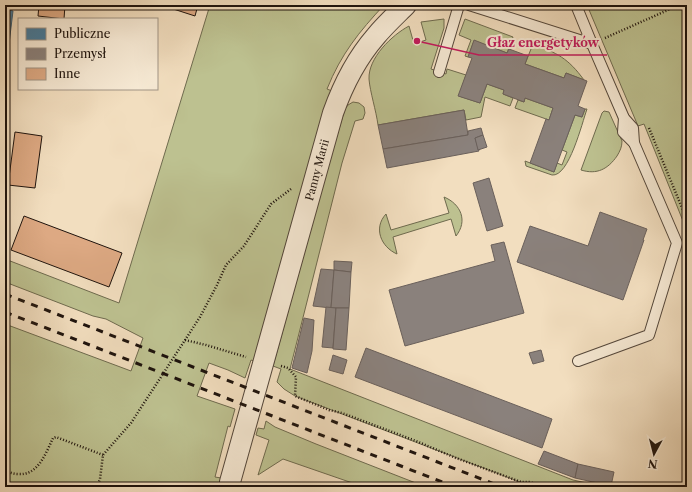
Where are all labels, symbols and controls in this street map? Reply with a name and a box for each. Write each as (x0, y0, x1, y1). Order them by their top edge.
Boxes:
legend (18, 18, 158, 90)
text: Publiczne (54, 26, 111, 41)
callout: Głaz energetyków (479, 31, 607, 55)
text: Głaz energetyków (487, 35, 600, 50)
text: Przemysł (54, 46, 106, 61)
text: Inne (54, 66, 81, 81)
street label: Panny Marii (302, 137, 332, 202)
north arrow (634, 434, 674, 474)
text: N (647, 456, 658, 471)

